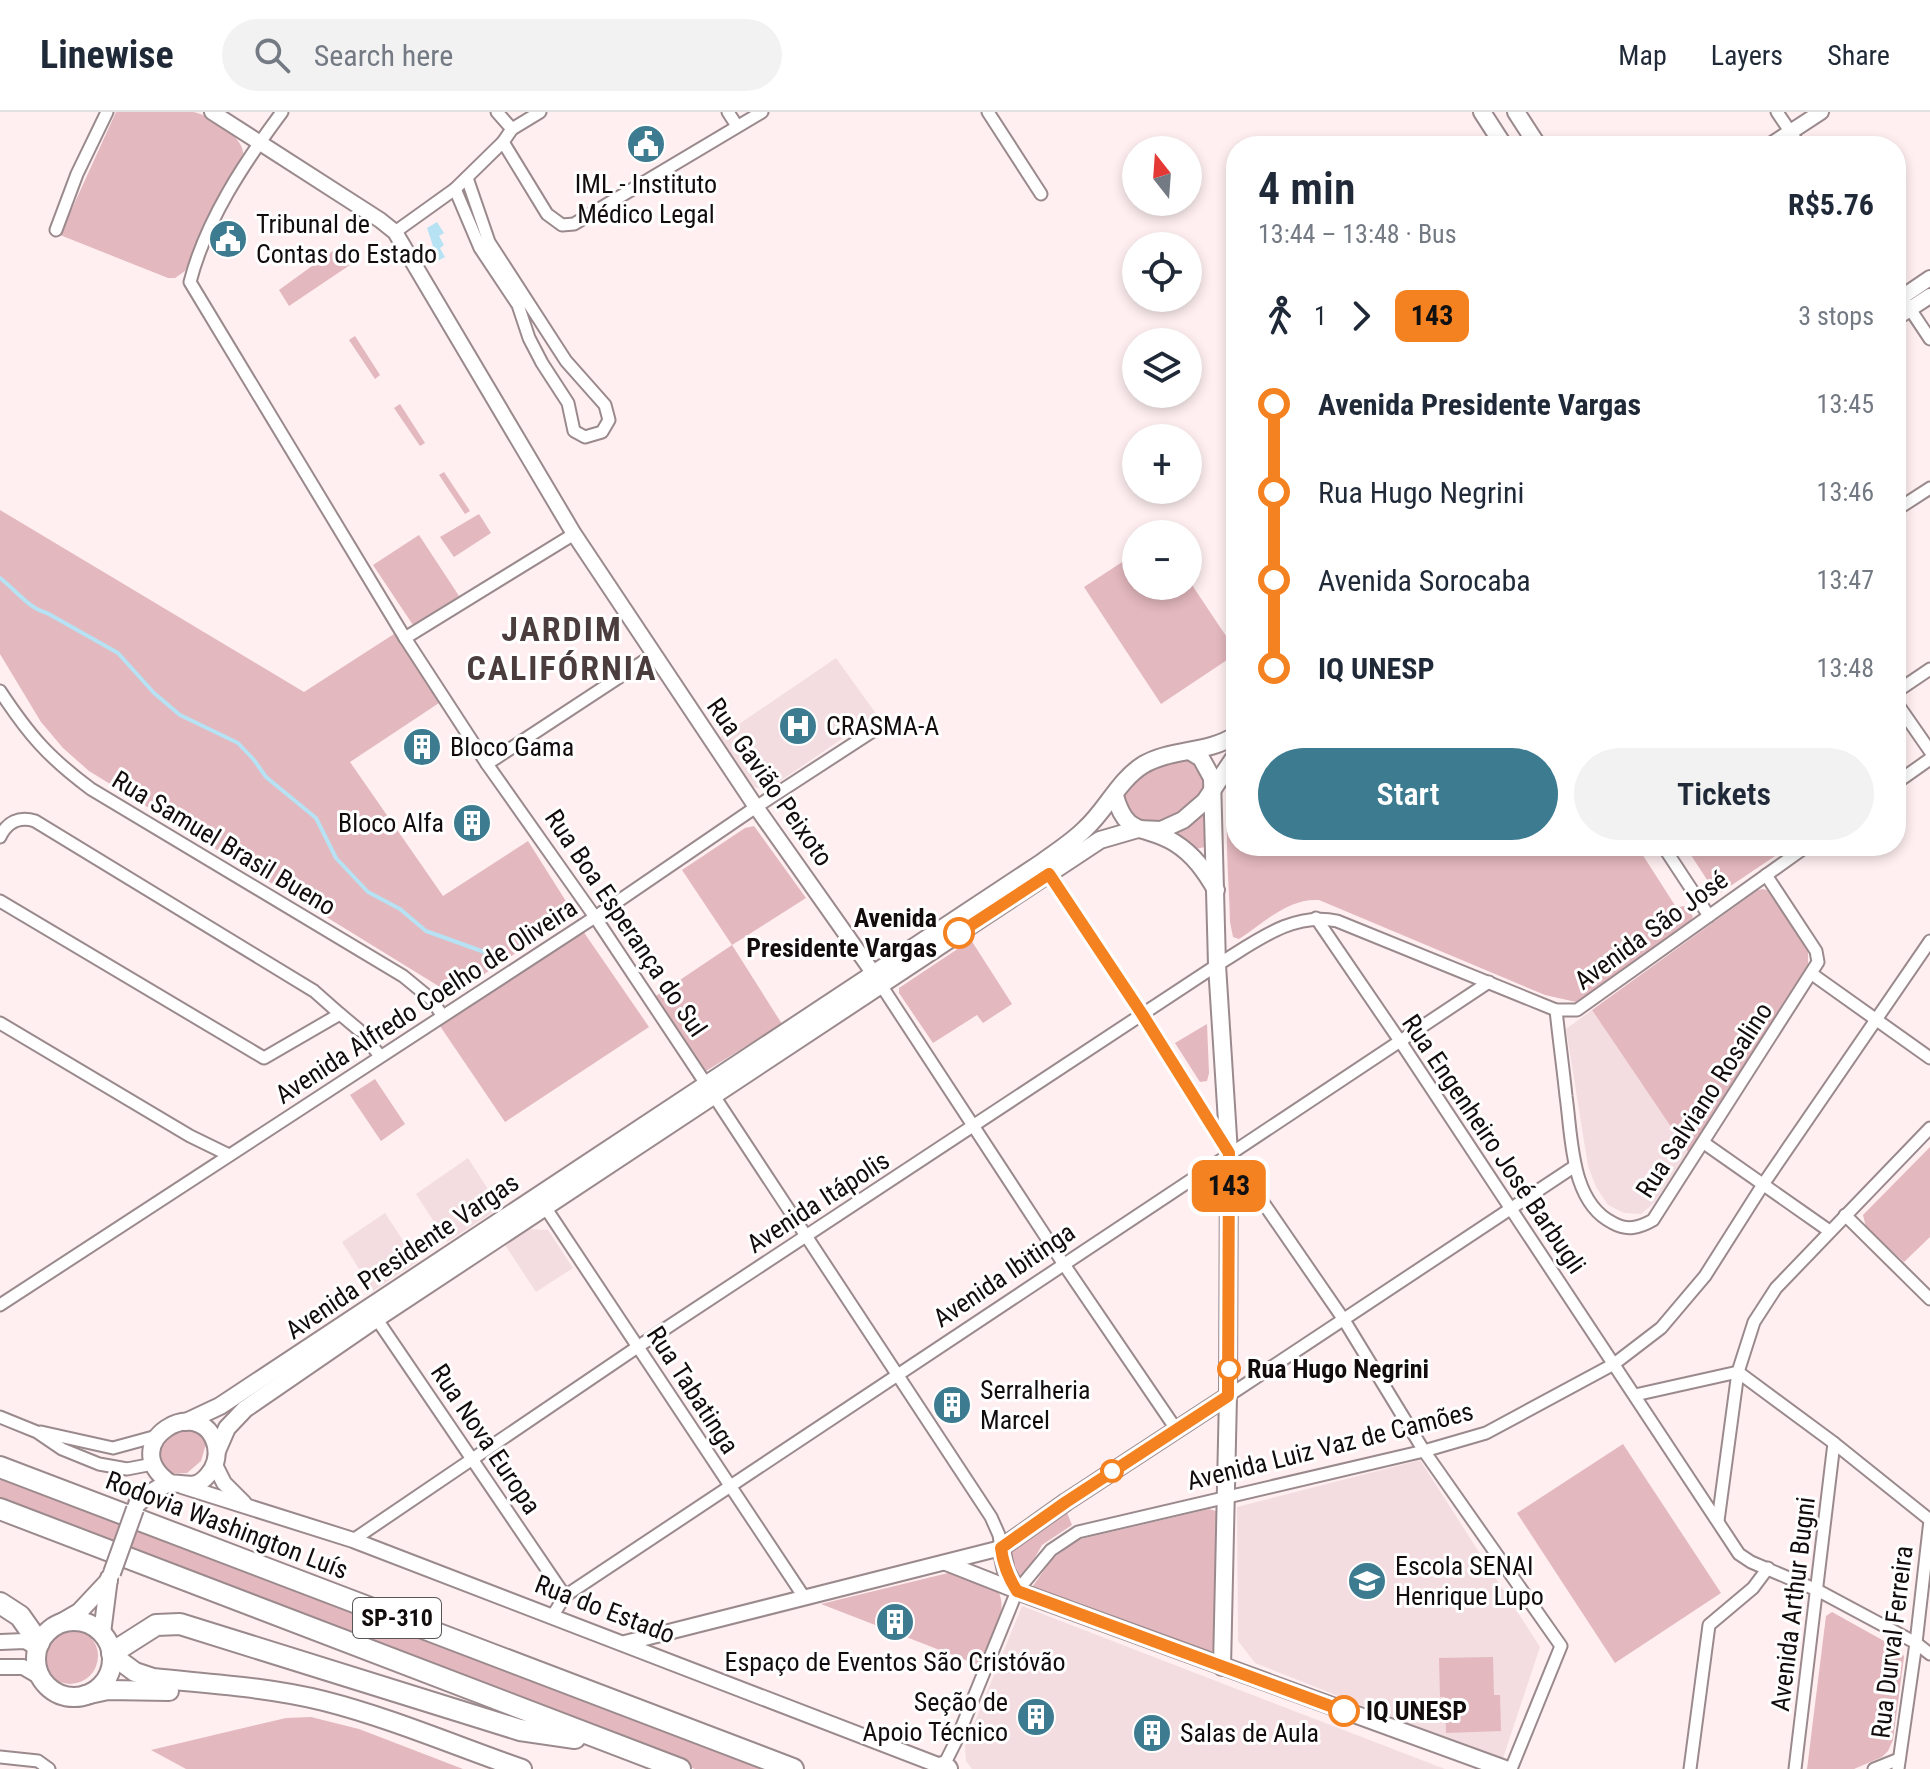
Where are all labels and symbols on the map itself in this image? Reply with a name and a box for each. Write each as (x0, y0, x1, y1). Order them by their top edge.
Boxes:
public building icon: IML - Instituto Médico Legal (625, 123, 667, 165)
north arrow (1122, 136, 1202, 216)
place label: IML - Instituto Médico Legal (575, 169, 717, 229)
place label: Tribunal de Contas do Estado (256, 209, 437, 269)
public building icon: Tribunal de Contas do Estado (207, 218, 249, 260)
district label: JARDIM CALIFÓRNIA (466, 609, 658, 688)
street label: Rua Gavião Peixoto (701, 692, 839, 872)
hospital icon: CRASMA-A (777, 705, 819, 747)
place label: CRASMA-A (826, 711, 939, 741)
building icon: Bloco Gama (401, 726, 443, 768)
place label: Bloco Gama (450, 732, 574, 762)
street label: Rua Samuel Brasil Bueno (107, 764, 341, 922)
building icon: Bloco Alfa (451, 802, 493, 844)
street label: Rua Boa Esperança do Sul (539, 804, 713, 1042)
place label: Bloco Alfa (338, 808, 444, 838)
street label: Avenida São José (1569, 864, 1733, 996)
street label: Avenida Alfredo Coelho de Oliveira (270, 892, 582, 1110)
place label: Avenida Presidente Vargas (746, 903, 937, 963)
marker: Avenida Presidente Vargas (944, 918, 974, 948)
street label: Rua Salviano Rosalino (1630, 997, 1778, 1203)
street label: Rua Engenheiro José Barbugli (1396, 1009, 1592, 1279)
street label: Avenida Itápolis (741, 1145, 895, 1259)
line badge: 143 (1183, 1160, 1275, 1212)
street label: Avenida Presidente Vargas (280, 1167, 524, 1345)
street label: Avenida Ibitinga (928, 1217, 1080, 1333)
street label: Rua Tabatinga (641, 1321, 745, 1459)
place label: Rua Hugo Negrini (1247, 1354, 1429, 1384)
street label: Rua Nova Europa (425, 1358, 547, 1520)
marker: Rua Hugo Negrini (1218, 1358, 1240, 1380)
place label: Serralheria Marcel (980, 1375, 1091, 1435)
building icon: Serralheria Marcel (931, 1384, 973, 1426)
street label: Avenida Luiz Vaz de Camões (1184, 1396, 1476, 1496)
unlabelled marker (1101, 1460, 1123, 1482)
street label: Rodovia Washington Luís (102, 1465, 352, 1585)
street label: Avenida Arthur Bugni (1765, 1495, 1821, 1713)
street label: Rua Durval Ferreira (1865, 1544, 1919, 1740)
place label: Escola SENAI Henrique Lupo (1395, 1551, 1544, 1611)
school or university icon: Escola SENAI Henrique Lupo (1346, 1560, 1388, 1602)
street label: Rua do Estado (531, 1569, 679, 1649)
road number: SP-310 (353, 1598, 441, 1638)
building icon: Espaço de Eventos São Cristóvão (874, 1601, 916, 1643)
place label: Espaço de Eventos São Cristóvão (725, 1647, 1065, 1677)
place label: Seção de Apoio Técnico (863, 1687, 1008, 1747)
building icon: Seção de Apoio Técnico (1015, 1696, 1057, 1738)
marker: IQ UNESP (1329, 1696, 1359, 1726)
place label: IQ UNESP (1366, 1696, 1467, 1726)
building icon: Salas de Aula (1131, 1712, 1173, 1754)
place label: Salas de Aula (1180, 1718, 1319, 1748)

